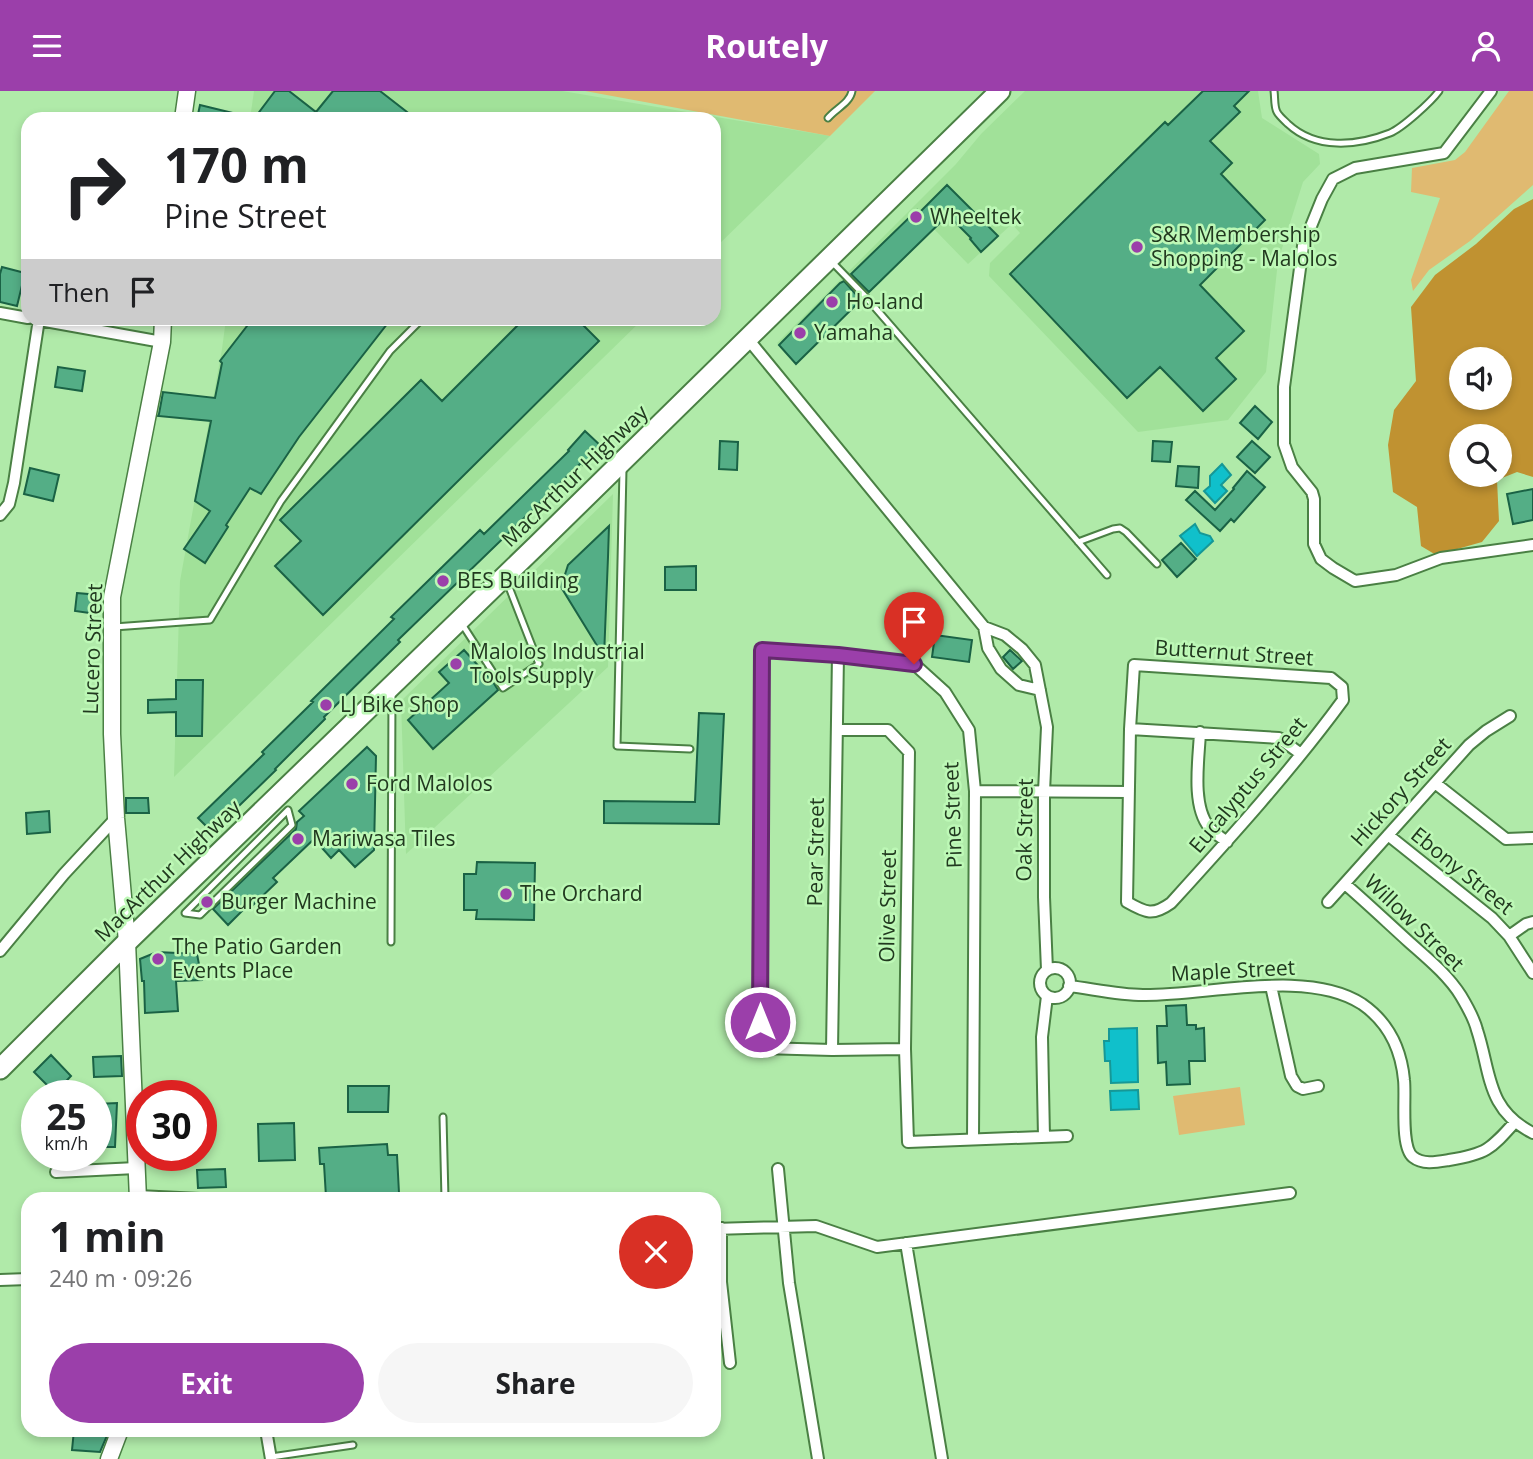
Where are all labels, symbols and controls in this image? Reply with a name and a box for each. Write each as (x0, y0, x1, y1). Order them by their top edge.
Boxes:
text: Routely (705, 24, 828, 67)
icon: menu (28, 27, 66, 65)
icon: person (1467, 27, 1505, 65)
text: 170 m (164, 131, 309, 197)
icon: right (49, 140, 140, 231)
text: Pine Street (164, 194, 327, 237)
place label: Wheeltek (930, 202, 1021, 230)
marker: Wheeltek (908, 209, 924, 225)
place label: S&R Membership Shopping - Malolos (1151, 220, 1337, 272)
marker: S&R Membership Shopping - Malolos (1129, 239, 1145, 255)
icon: arrive (124, 273, 162, 311)
text: Then (49, 274, 110, 310)
place label: Ho-land (846, 287, 924, 315)
marker: Ho-land (824, 294, 840, 310)
place label: Yamaha (814, 318, 893, 346)
marker: Yamaha (792, 325, 808, 341)
map controls (1449, 347, 1512, 487)
button: sound (1449, 347, 1512, 410)
street label: MacArthur Highway (495, 398, 654, 552)
button: search (1449, 424, 1512, 487)
place label: BES Building (457, 566, 579, 594)
marker: BES Building (435, 573, 451, 589)
street label: Lucero Street (76, 583, 108, 715)
pin (884, 592, 944, 664)
icon: arrive (895, 603, 933, 641)
street label: Butternut Street (1154, 632, 1314, 672)
place label: Malolos Industrial Tools Supply (470, 637, 645, 689)
marker: Malolos Industrial Tools Supply (448, 656, 464, 672)
place label: LJ Bike Shop (340, 690, 459, 718)
marker: LJ Bike Shop (318, 697, 334, 713)
street label: Eucalyptus Street (1182, 710, 1312, 858)
street label: Hickory Street (1344, 731, 1457, 852)
street label: Pine Street (936, 761, 968, 869)
place label: Ford Malolos (366, 769, 493, 797)
marker: Ford Malolos (344, 776, 360, 792)
street label: Oak Street (1009, 778, 1039, 882)
street label: MacArthur Highway (88, 793, 247, 947)
street label: Pear Street (800, 797, 830, 907)
street label: Ebony Street (1405, 820, 1520, 920)
place label: Mariwasa Tiles (312, 824, 455, 852)
marker: Mariwasa Tiles (290, 831, 306, 847)
street label: Olive Street (872, 849, 902, 963)
street label: Willow Street (1359, 868, 1471, 977)
place label: The Orchard (520, 879, 643, 907)
marker: The Orchard (498, 886, 514, 902)
place label: Burger Machine (221, 887, 377, 915)
marker: Burger Machine (199, 894, 215, 910)
place label: The Patio Garden Events Place (172, 932, 342, 984)
marker: The Patio Garden Events Place (150, 951, 166, 967)
street label: Maple Street (1170, 953, 1296, 987)
position arrow (723, 985, 797, 1059)
speed limit sign: 30 (126, 1080, 217, 1171)
text: 25 (46, 1093, 87, 1140)
text: km/h (45, 1131, 88, 1155)
text: 1 min (49, 1207, 166, 1264)
button: close (619, 1215, 693, 1289)
text: 240 m · 09:26 (49, 1262, 192, 1294)
button: Exit (49, 1343, 364, 1423)
button: Share (378, 1343, 693, 1423)

